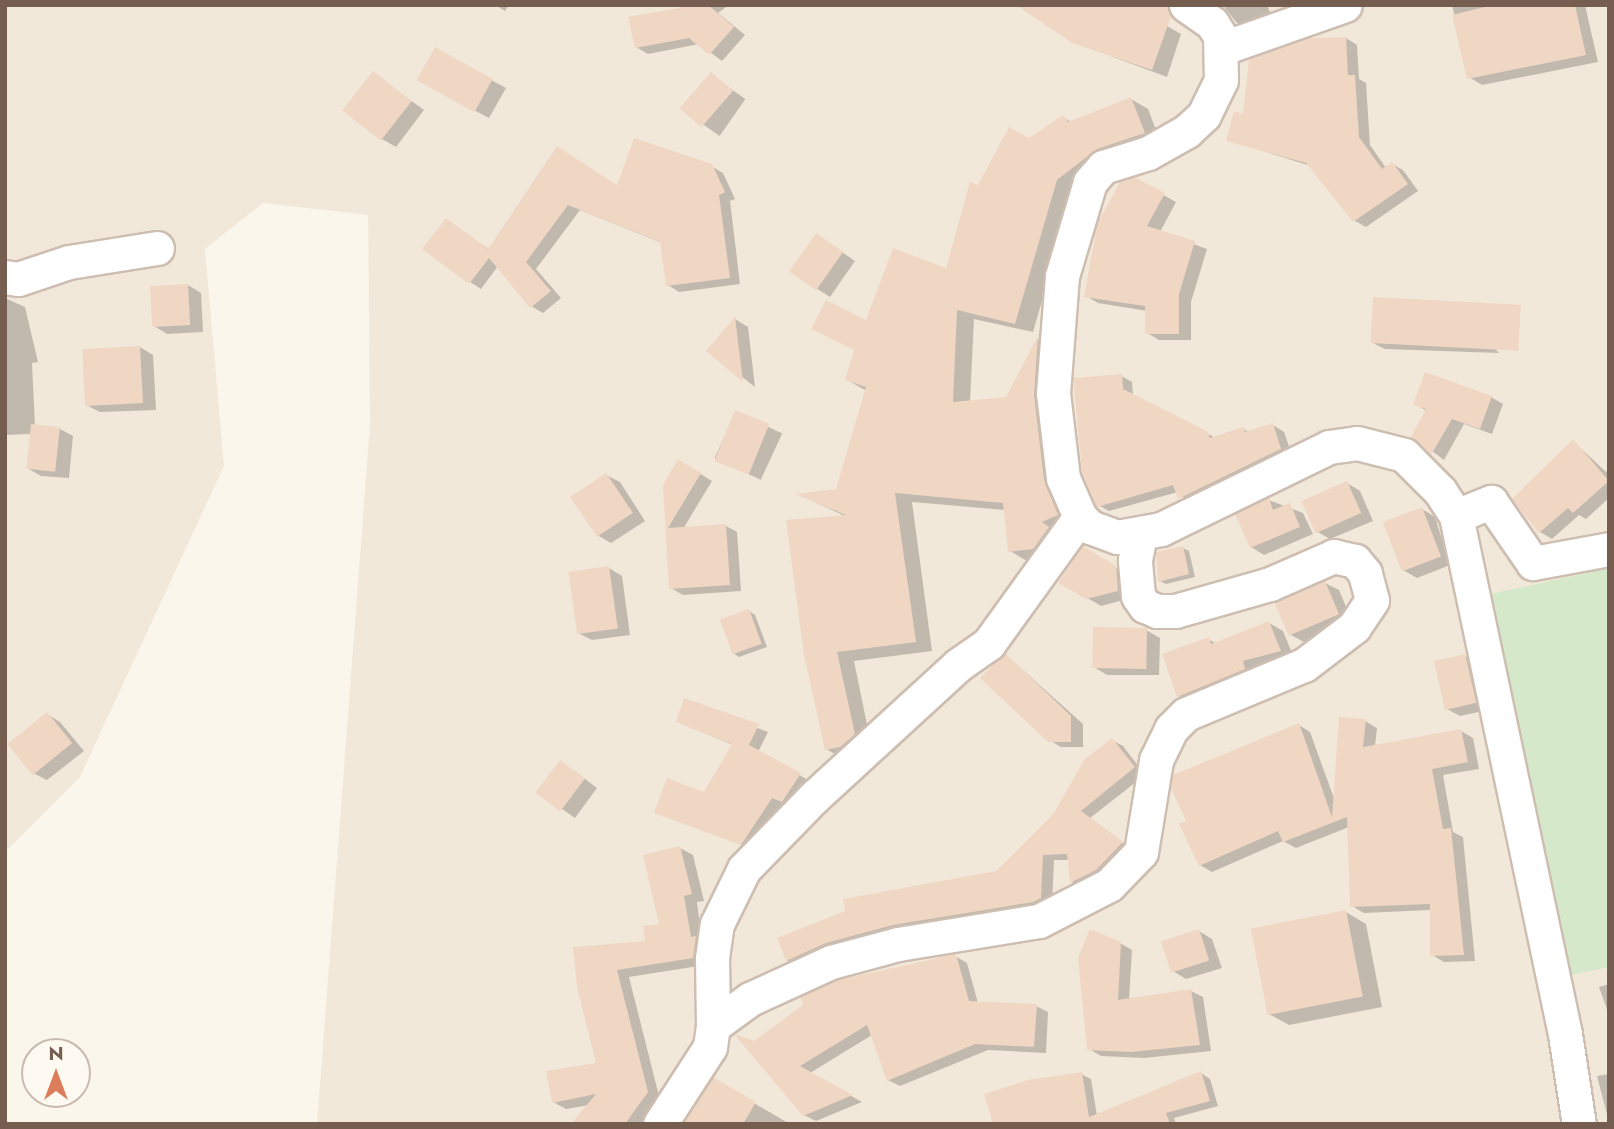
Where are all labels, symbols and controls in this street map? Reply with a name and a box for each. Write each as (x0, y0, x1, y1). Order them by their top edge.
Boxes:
north arrow (21, 1038, 91, 1108)
text: N (48, 1040, 64, 1067)

